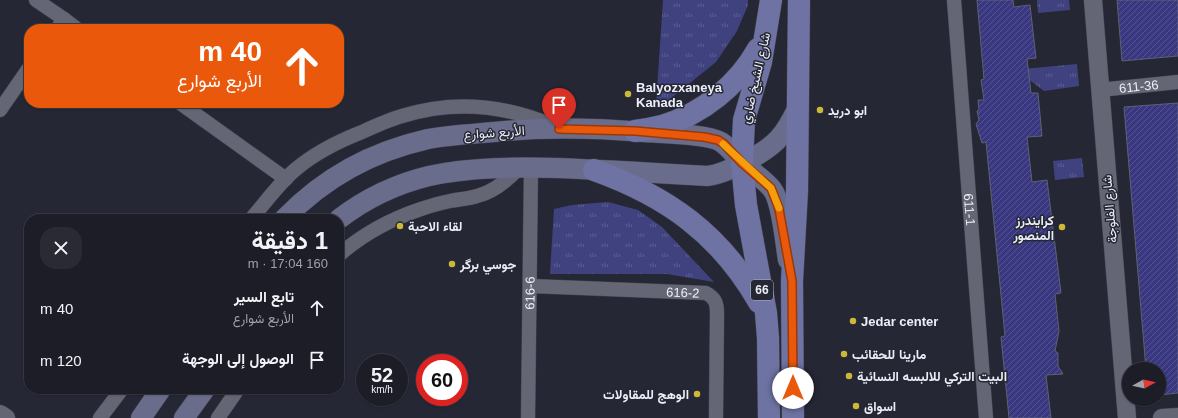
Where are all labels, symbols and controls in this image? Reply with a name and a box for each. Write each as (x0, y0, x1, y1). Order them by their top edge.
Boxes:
street label: شارع الشيخ ضاري (738, 31, 776, 126)
text: 40 m (198, 36, 262, 67)
icon: ahead (276, 40, 328, 92)
text: الأربع شوارع (177, 71, 262, 91)
street label: 611-36 (1118, 77, 1159, 96)
place label: Balyozxaneya Kanada (636, 80, 723, 110)
pin (542, 88, 576, 129)
marker: Balyozxaneya Kanada (623, 89, 633, 99)
icon: arrive (548, 94, 570, 116)
place label: ابو دريد (828, 103, 867, 119)
marker: ابو دريد (815, 105, 825, 115)
street label: الأربع شوارع (463, 123, 525, 144)
street label: شارع الفلوجة (1099, 174, 1122, 244)
street label: 611-1 (961, 193, 978, 226)
place label: كرايندرز المنصور (1012, 213, 1054, 244)
place label: لقاء الاحبة (408, 219, 463, 234)
marker: لقاء الاحبة (395, 221, 405, 231)
marker: كرايندرز المنصور (1057, 222, 1067, 232)
button: close (40, 227, 82, 269)
text: 1 دقيقة (251, 227, 328, 254)
text: 160 m · 17:04 (248, 256, 328, 271)
place label: جوسي برگر (459, 257, 516, 275)
marker: جوسي برگر (447, 259, 457, 269)
street label: 616-6 (522, 276, 538, 310)
road number: 66 (751, 280, 773, 300)
street label: 616-2 (666, 284, 700, 301)
text: تابع السير (234, 288, 294, 305)
icon: ahead (306, 297, 328, 319)
text: 40 m (40, 300, 73, 317)
text: الأربع شوارع (233, 311, 294, 326)
place label: Jedar center (861, 314, 938, 329)
marker: Jedar center (848, 316, 858, 326)
place label: مارينا للحقائب (852, 347, 926, 363)
icon: arrive (306, 349, 328, 371)
marker: مارينا للحقائب (839, 349, 849, 359)
text: الوصول إلى الوجهة (182, 350, 294, 367)
text: 120 m (40, 352, 82, 369)
speed limit sign: 60 (416, 354, 468, 406)
north arrow (1122, 362, 1166, 406)
map controls (1122, 362, 1166, 406)
text: 52 (371, 364, 393, 386)
position arrow (772, 367, 814, 409)
place label: البيت التركي للالبسه النسائية (857, 369, 1007, 387)
marker: البيت التركي للالبسه النسائية (844, 371, 854, 381)
text: km/h (371, 384, 393, 395)
place label: الوهج للمقاولات (603, 387, 689, 404)
marker: الوهج للمقاولات (692, 389, 702, 399)
place label: اسواق (864, 399, 896, 415)
marker: اسواق (851, 401, 861, 411)

